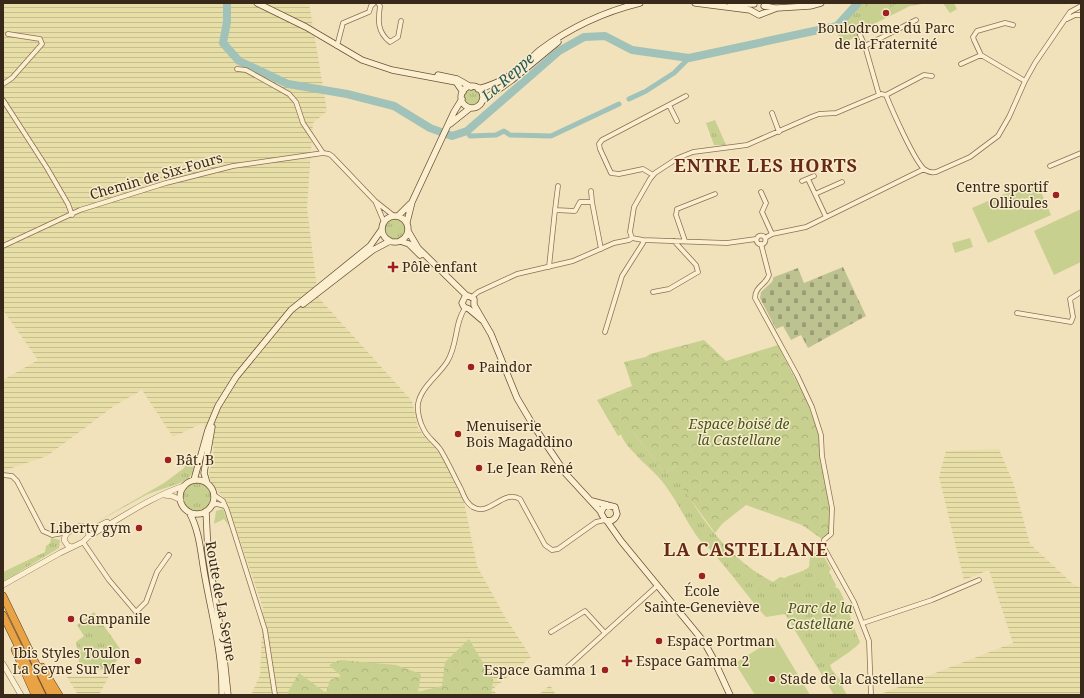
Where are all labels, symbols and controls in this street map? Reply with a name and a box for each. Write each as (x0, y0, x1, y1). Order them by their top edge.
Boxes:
marker: Boulodrome du Parc de la Fraternité (881, 8, 891, 18)
place label: Boulodrome du Parc de la Fraternité (817, 18, 955, 53)
water label: La Reppe (476, 47, 539, 105)
street label: Chemin de Six-Fours (87, 147, 224, 204)
district label: ENTRE LES HORTS (674, 153, 858, 177)
place label: Centre sportif Ollioules (956, 177, 1050, 212)
marker: Centre sportif Ollioules (1051, 190, 1061, 200)
place label: Pôle enfant (402, 257, 478, 276)
marker: Pôle enfant (387, 261, 399, 273)
place label: Paindor (479, 357, 533, 376)
marker: Paindor (466, 362, 476, 372)
park label: Espace boisé de la Castellane (688, 414, 790, 449)
place label: Menuiserie Bois Magaddino (466, 416, 573, 451)
marker: Menuiserie Bois Magaddino (453, 429, 463, 439)
place label: Bât. B (176, 450, 214, 469)
marker: Bât. B (163, 455, 173, 465)
place label: Le Jean René (487, 458, 573, 477)
marker: Le Jean René (474, 463, 484, 473)
place label: Liberty gym (50, 518, 131, 537)
marker: Liberty gym (134, 523, 144, 533)
district label: LA CASTELLANE (663, 537, 829, 561)
street label: Route de La Seyne (202, 539, 241, 662)
marker: École Sainte-Geneviève (697, 571, 707, 581)
place label: École Sainte-Geneviève (644, 581, 760, 616)
park label: Parc de la Castellane (786, 598, 854, 633)
place label: Campanile (79, 609, 151, 628)
marker: Campanile (66, 614, 76, 624)
place label: Espace Portman (667, 631, 775, 650)
marker: Espace Portman (654, 636, 664, 646)
place label: Ibis Styles Toulon La Seyne Sur Mer (13, 643, 130, 678)
place label: Espace Gamma 2 (636, 651, 749, 670)
marker: Espace Gamma 2 (621, 655, 633, 667)
marker: Ibis Styles Toulon La Seyne Sur Mer (133, 656, 143, 666)
place label: Espace Gamma 1 (484, 660, 597, 679)
marker: Espace Gamma 1 (600, 665, 610, 675)
place label: Stade de la Castellane (780, 669, 924, 688)
marker: Stade de la Castellane (767, 674, 777, 684)

